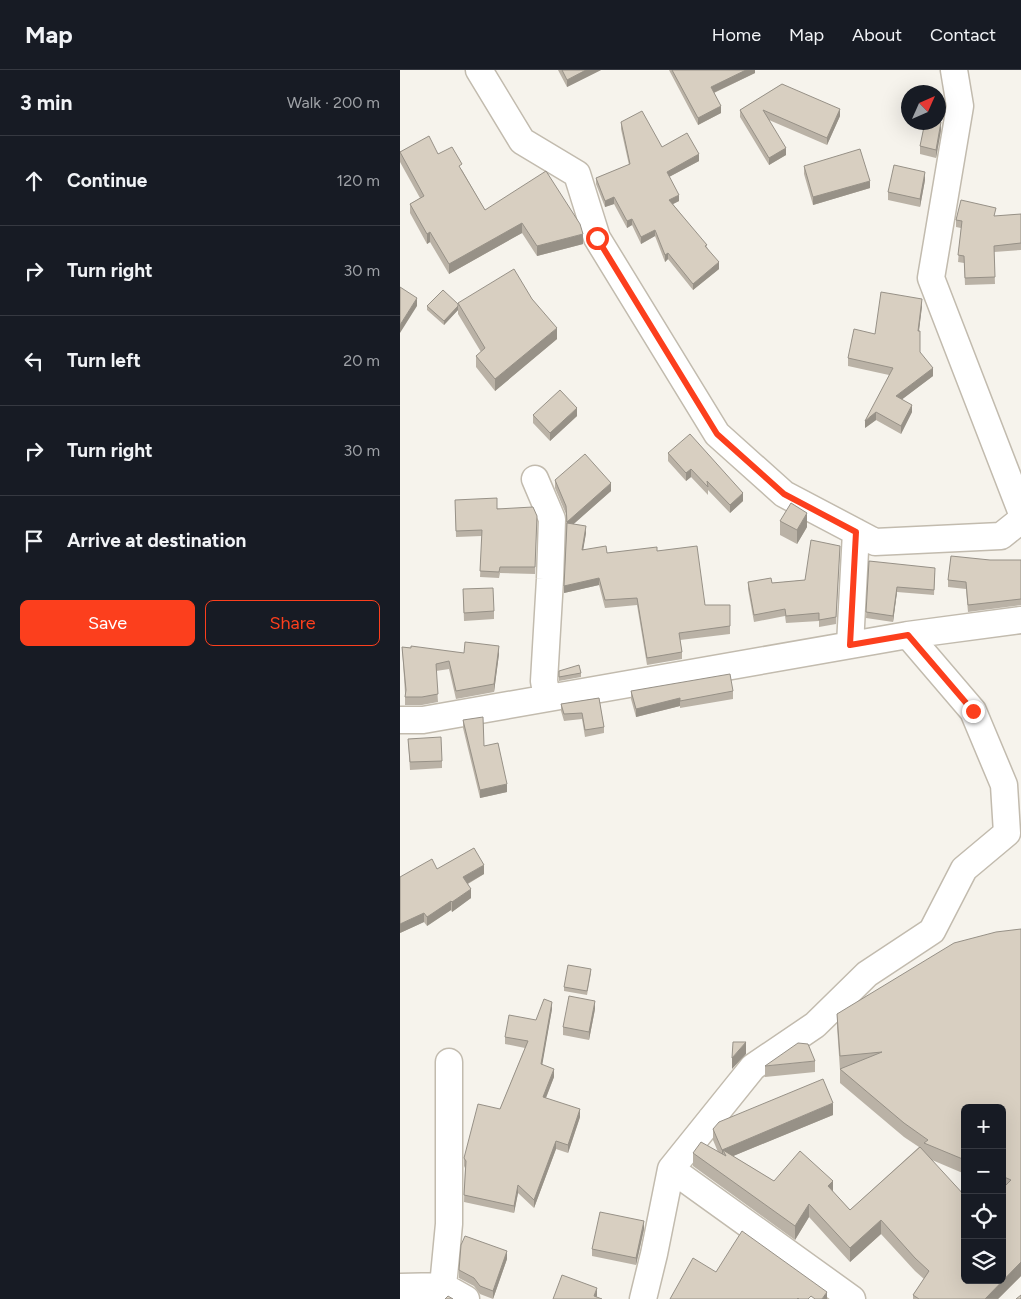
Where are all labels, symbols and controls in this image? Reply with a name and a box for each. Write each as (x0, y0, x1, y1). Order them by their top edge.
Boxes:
text: Map (25, 20, 73, 49)
text: Home (712, 24, 761, 46)
text: Map (789, 24, 824, 46)
text: About (852, 24, 902, 46)
text: Contact (930, 24, 996, 46)
north arrow (901, 85, 946, 130)
text: 3 min (20, 90, 72, 115)
text: Walk · 200 m (287, 93, 380, 112)
icon: ahead (20, 167, 48, 195)
text: Continue (67, 169, 147, 192)
text: 120 m (337, 171, 380, 190)
route start (586, 227, 609, 250)
icon: right (20, 257, 48, 285)
text: Turn right (67, 259, 153, 282)
text: 30 m (343, 261, 380, 280)
icon: left (20, 347, 48, 375)
text: Turn left (67, 349, 141, 372)
text: 20 m (343, 351, 380, 370)
icon: right (20, 437, 48, 465)
text: Turn right (67, 439, 153, 462)
text: 30 m (343, 441, 380, 460)
icon: arrive (20, 527, 48, 555)
text: Arrive at destination (67, 529, 246, 552)
button: Save (20, 600, 195, 646)
button: Share (205, 600, 380, 646)
route end (962, 700, 985, 723)
map controls (961, 1104, 1006, 1284)
button: + (961, 1104, 1006, 1149)
button: − (961, 1149, 1006, 1194)
button: locate (961, 1194, 1006, 1239)
button: layers (961, 1239, 1006, 1284)

